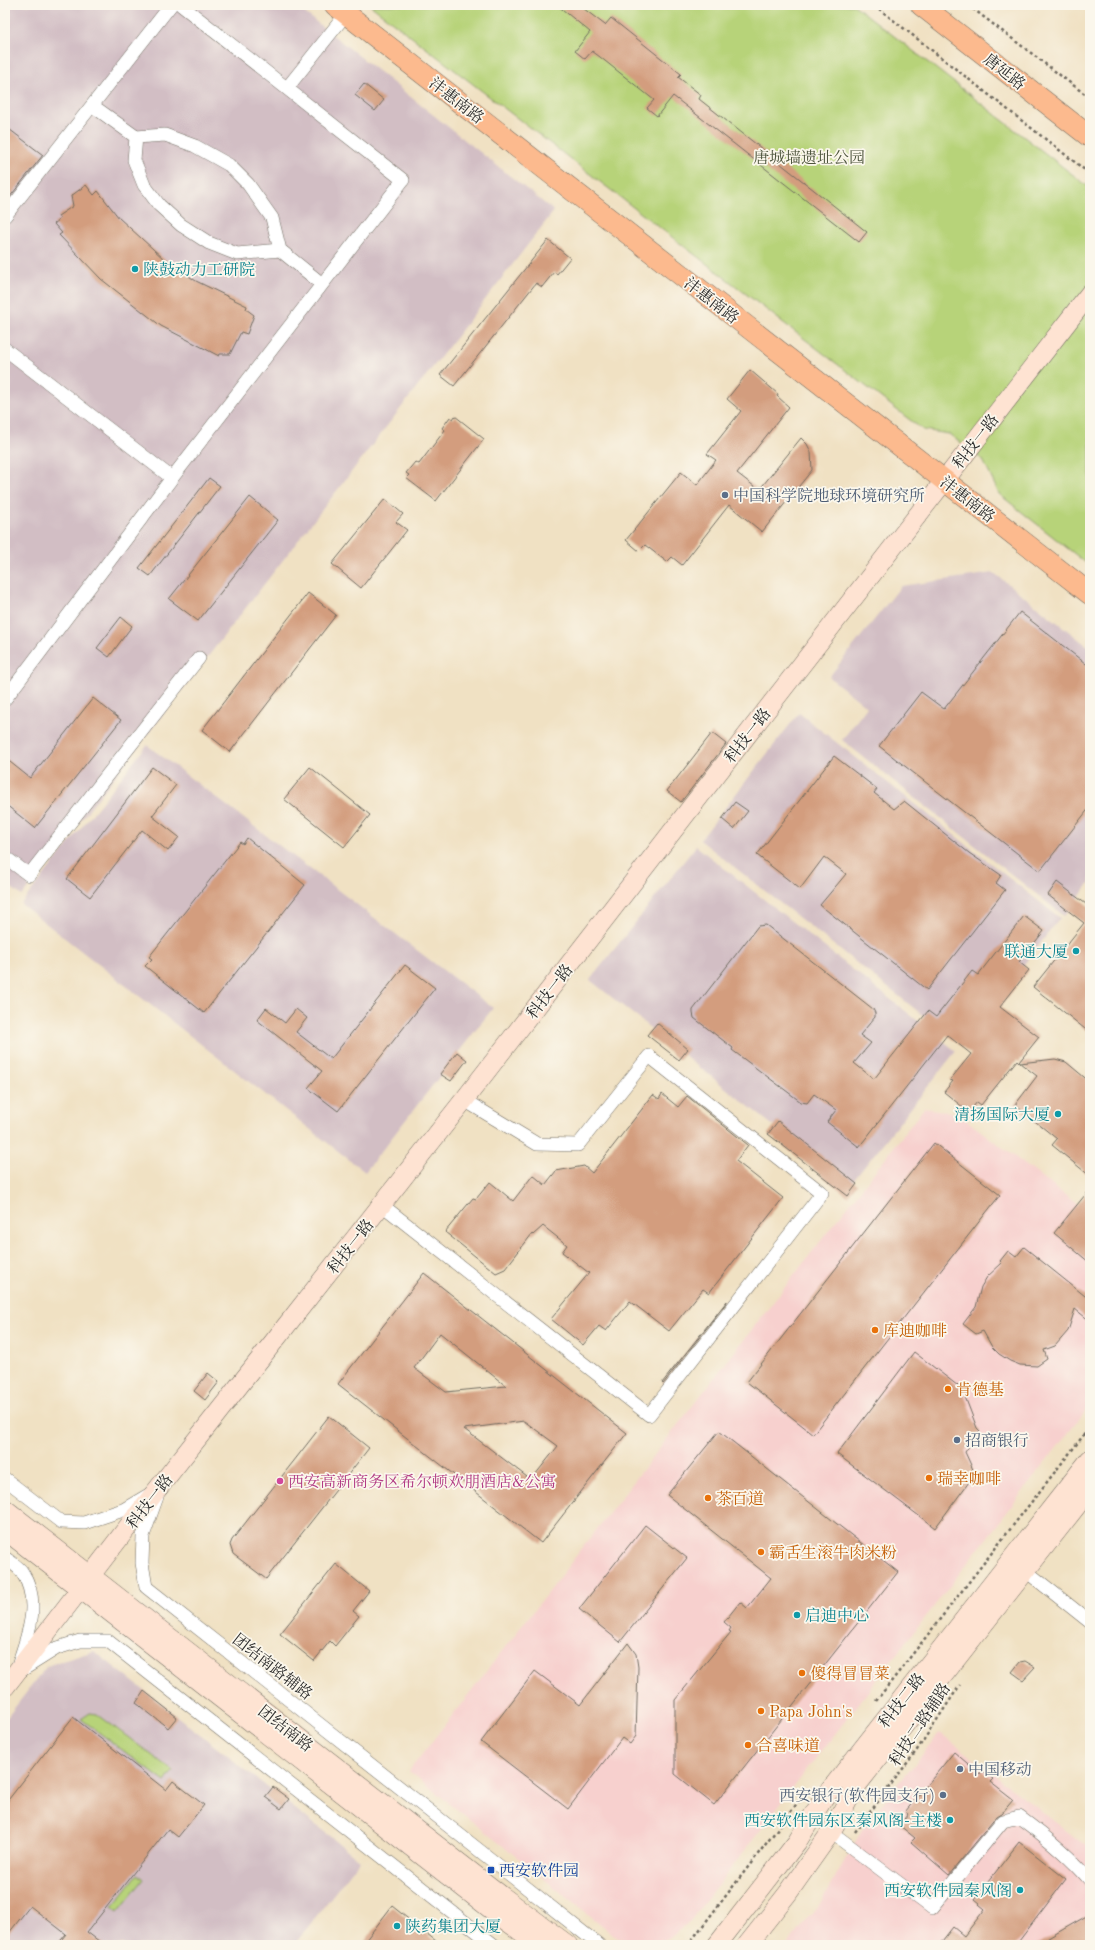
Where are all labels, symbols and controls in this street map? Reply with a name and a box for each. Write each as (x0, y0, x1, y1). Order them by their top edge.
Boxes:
street label: 唐延路 (980, 50, 1029, 94)
street label: 沣惠南路 (426, 74, 487, 128)
park label: 唐城墙遗址公园 (753, 149, 865, 167)
place label: 陕鼓动力工研院 (143, 261, 255, 279)
marker: 陕鼓动力工研院 (130, 264, 140, 274)
street label: 沣惠南路 (681, 274, 742, 328)
street label: 科技一路 (949, 411, 1003, 472)
street label: 沣惠南路 (937, 473, 998, 527)
place label: 中国科学院地球环境研究所 (733, 487, 925, 505)
marker: 中国科学院地球环境研究所 (720, 490, 730, 500)
street label: 科技一路 (721, 705, 775, 766)
place label: 联通大厦 (1004, 943, 1068, 961)
marker: 联通大厦 (1071, 946, 1081, 956)
street label: 科技一路 (523, 961, 577, 1022)
place label: 清扬国际大厦 (954, 1106, 1050, 1124)
marker: 清扬国际大厦 (1053, 1109, 1063, 1119)
street label: 科技一路 (324, 1216, 378, 1277)
place label: 库迪咖啡 (883, 1322, 947, 1340)
marker: 库迪咖啡 (870, 1325, 880, 1335)
place label: 肯德基 (956, 1381, 1004, 1399)
marker: 肯德基 (943, 1384, 953, 1394)
place label: 招商银行 (965, 1432, 1029, 1450)
marker: 招商银行 (952, 1435, 962, 1445)
place label: 瑞幸咖啡 (937, 1470, 1001, 1488)
street label: 科技一路 (123, 1471, 177, 1532)
place label: 西安高新商务区希尔顿欢朋酒店&公寓 (288, 1473, 557, 1491)
marker: 瑞幸咖啡 (924, 1473, 934, 1483)
marker: 西安高新商务区希尔顿欢朋酒店&公寓 (275, 1476, 285, 1486)
place label: 茶百道 (716, 1490, 764, 1508)
marker: 茶百道 (703, 1493, 713, 1503)
place label: 霸舌生滚牛肉米粉 (769, 1544, 897, 1562)
marker: 霸舌生滚牛肉米粉 (756, 1547, 766, 1557)
place label: 启迪中心 (805, 1607, 869, 1625)
marker: 启迪中心 (792, 1610, 802, 1620)
street label: 团结南路辅路 (229, 1630, 316, 1703)
place label: 傻得冒冒菜 (810, 1665, 890, 1683)
marker: 傻得冒冒菜 (797, 1668, 807, 1678)
street label: 科技二路 (875, 1670, 929, 1731)
street label: 科技二路辅路 (886, 1680, 954, 1769)
street label: 团结南路 (255, 1702, 316, 1756)
place label: Papa John's (769, 1705, 853, 1721)
marker: Papa John's (756, 1706, 766, 1716)
place label: 合喜味道 (756, 1737, 820, 1755)
marker: 合喜味道 (743, 1740, 753, 1750)
place label: 中国移动 (968, 1761, 1032, 1779)
marker: 中国移动 (955, 1764, 965, 1774)
place label: 西安银行(软件园支行) (779, 1787, 935, 1805)
marker: 西安银行(软件园支行) (938, 1790, 948, 1800)
place label: 西安软件园东区秦风阁-主楼 (744, 1812, 942, 1830)
marker: 西安软件园东区秦风阁-主楼 (945, 1815, 955, 1825)
place label: 西安软件园 (499, 1862, 579, 1880)
marker: 西安软件园 (486, 1865, 496, 1875)
place label: 西安软件园秦风阁 (884, 1882, 1012, 1900)
marker: 西安软件园秦风阁 (1015, 1885, 1025, 1895)
place label: 陕药集团大厦 (405, 1918, 501, 1936)
marker: 陕药集团大厦 (392, 1921, 402, 1931)

